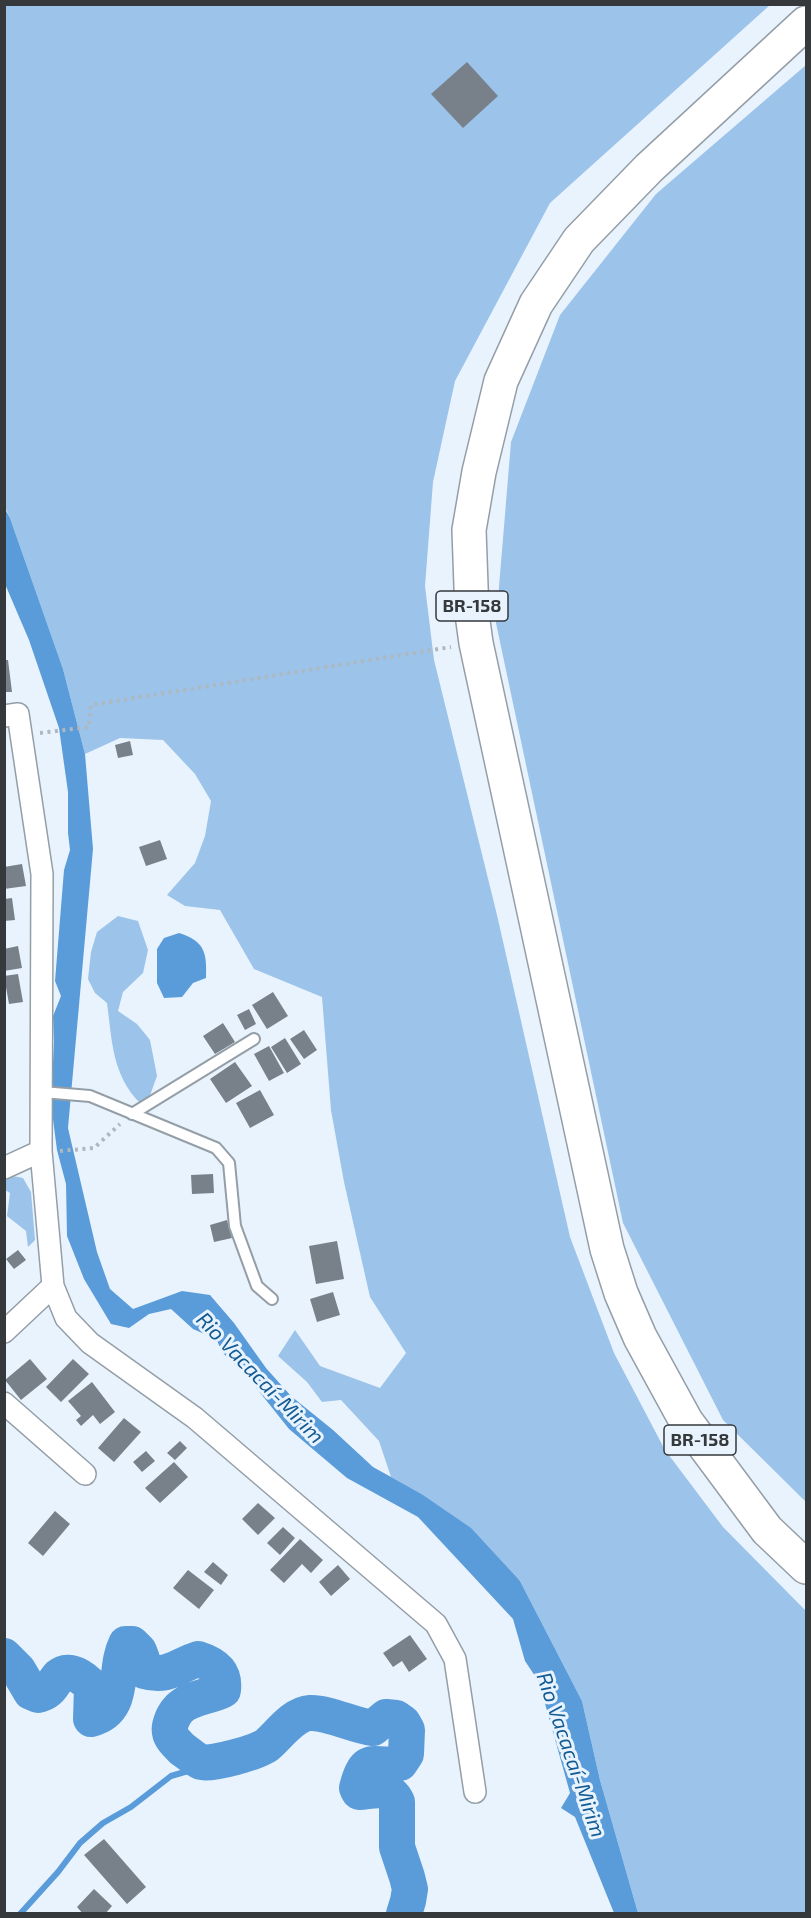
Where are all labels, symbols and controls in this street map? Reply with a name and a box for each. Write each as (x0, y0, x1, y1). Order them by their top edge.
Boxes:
road number: BR-158 (436, 591, 508, 621)
water label: Rio Vacacaí-Mirim (191, 1307, 329, 1449)
road number: BR-158 (664, 1425, 736, 1455)
water label: Rio Vacacaí-Mirim (531, 1669, 611, 1841)

